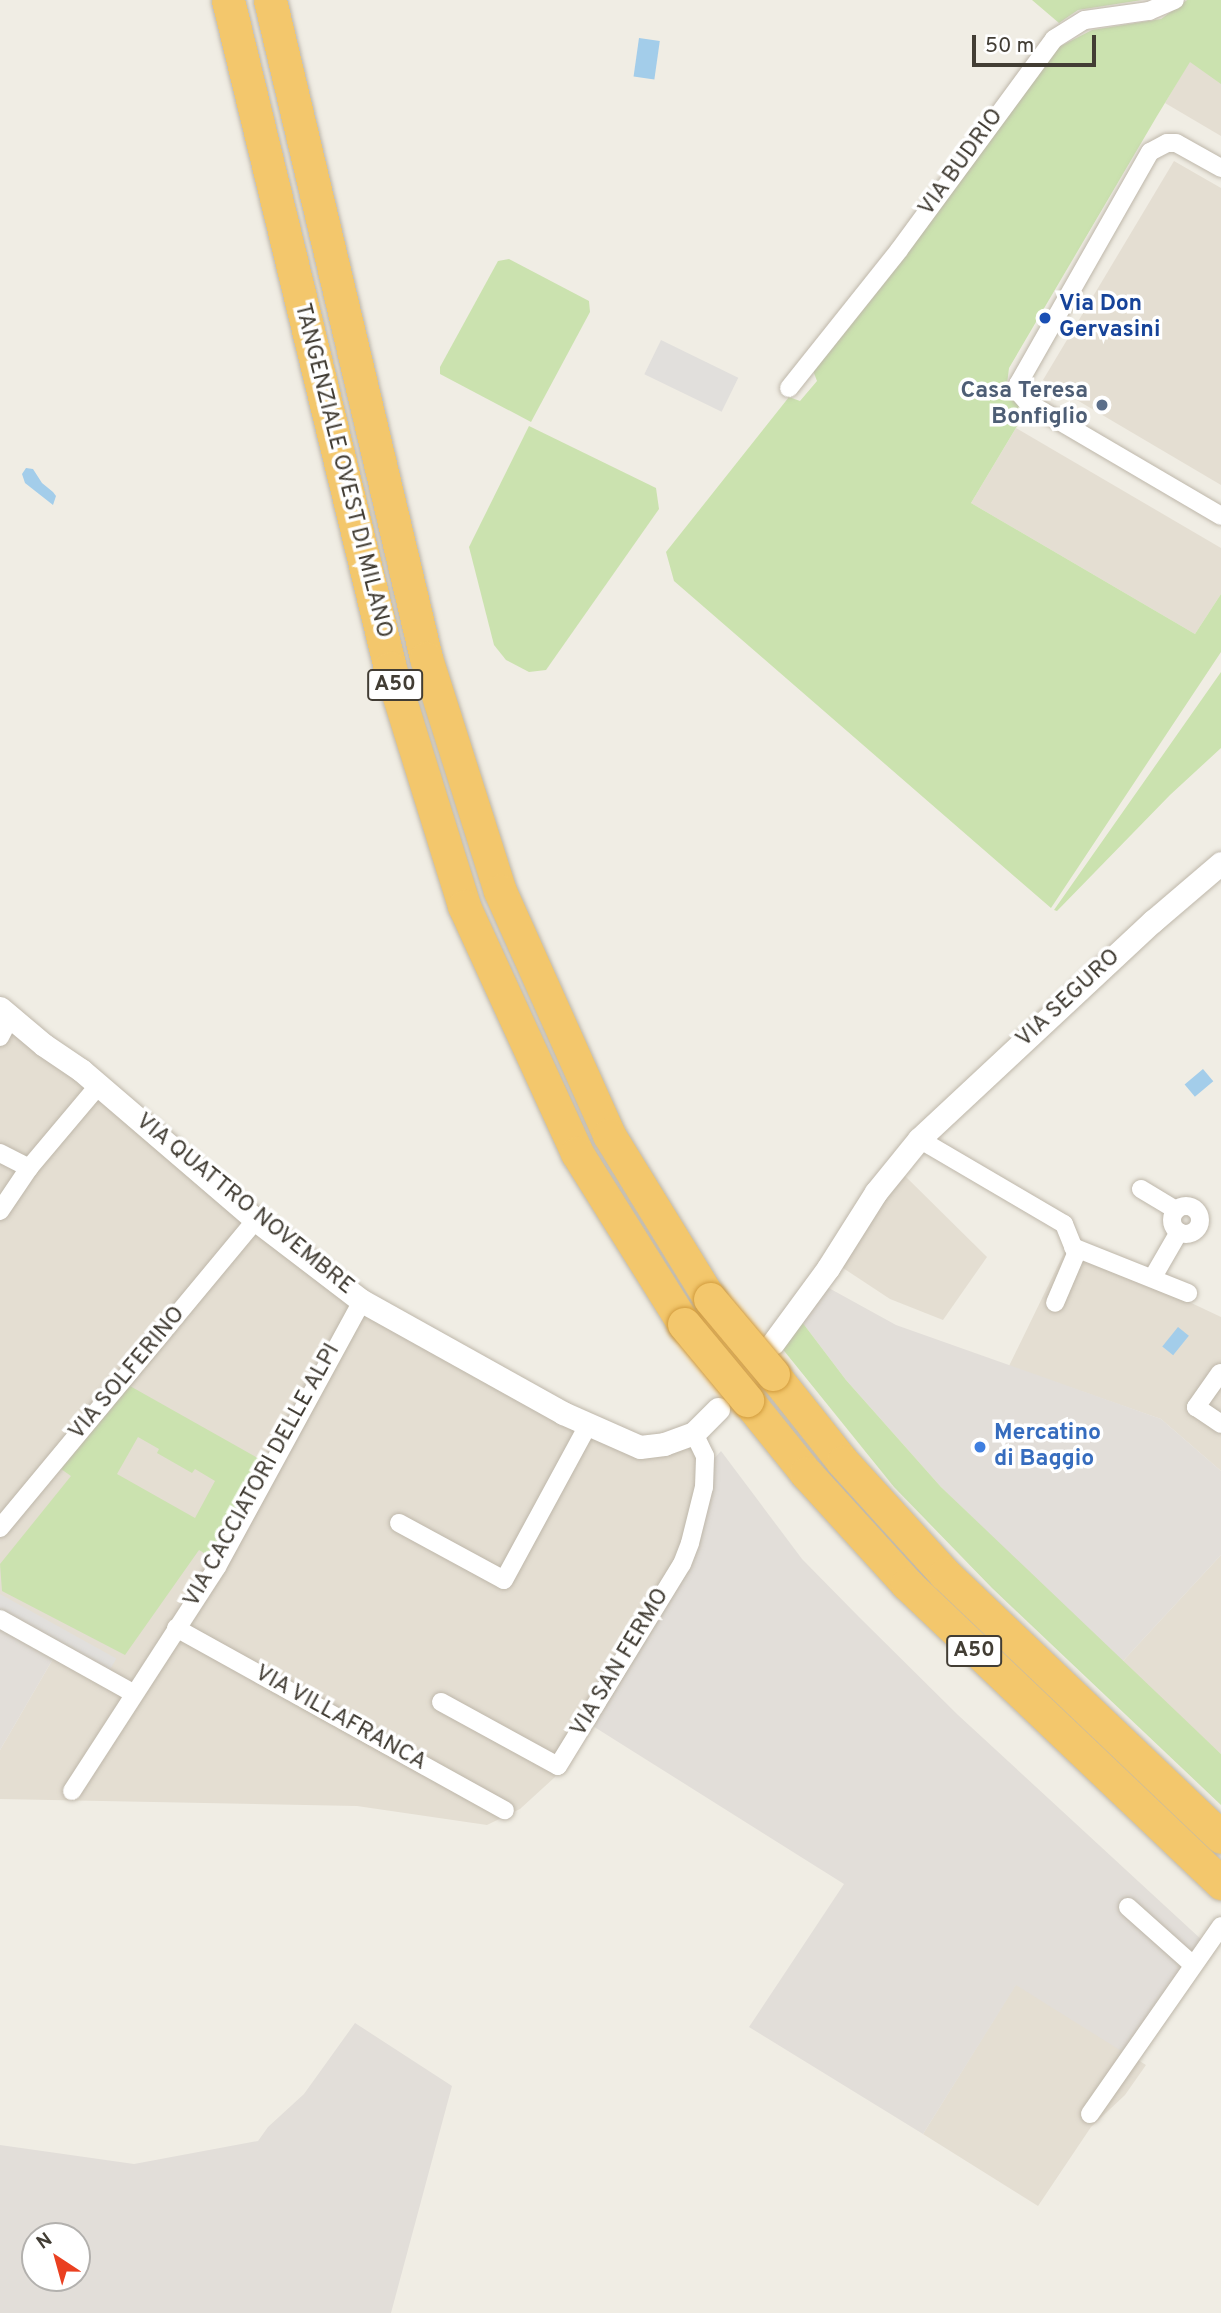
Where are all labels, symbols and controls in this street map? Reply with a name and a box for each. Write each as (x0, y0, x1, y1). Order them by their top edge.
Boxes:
scale bar (976, 21, 1100, 65)
text: 50 m (985, 33, 1034, 60)
street label: VIA BUDRIO (914, 104, 1010, 222)
place label: Via Don Gervasini (1059, 291, 1160, 345)
street label: TANGENZIALE OVEST DI MILANO (287, 300, 397, 642)
marker: Via Don Gervasini (1037, 310, 1053, 326)
place label: Casa Teresa Bonfiglio (961, 378, 1088, 432)
marker: Casa Teresa Bonfiglio (1094, 397, 1110, 413)
road number: A50 (367, 668, 423, 702)
street label: VIA SEGURO (1011, 944, 1127, 1054)
street label: VIA QUATTRO NOVEMBRE (129, 1108, 359, 1302)
street label: VIA SOLFERINO (64, 1301, 192, 1447)
street label: VIA CACCIATORI DELLE ALPI (179, 1339, 347, 1613)
place label: Mercatino di Baggio (994, 1420, 1101, 1474)
marker: Mercatino di Baggio (972, 1439, 988, 1455)
street label: VIA SAN FERMO (566, 1583, 676, 1743)
road number: A50 (946, 1634, 1002, 1668)
street label: VIA VILLAFRANCA (249, 1660, 431, 1778)
north arrow (21, 2222, 91, 2292)
text: N (32, 2228, 57, 2255)

